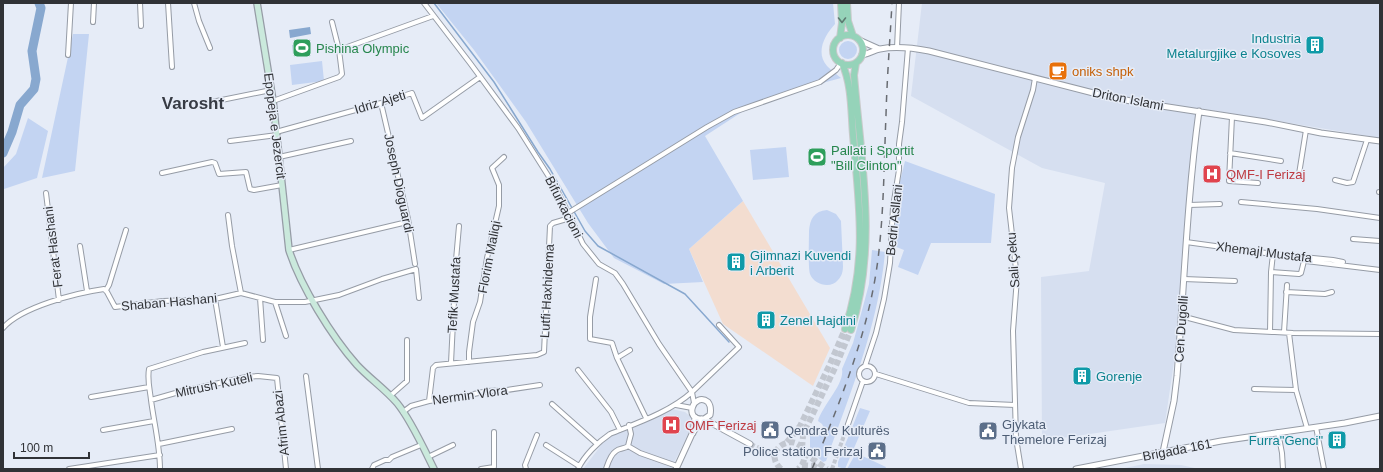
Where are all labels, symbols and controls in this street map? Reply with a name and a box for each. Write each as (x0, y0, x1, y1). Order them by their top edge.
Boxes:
one-way arrow (838, 17, 846, 23)
place label: Industria Metalurgjike e Kosoves (1167, 31, 1302, 61)
building icon: Industria Metalurgjike e Kosoves (1304, 34, 1326, 56)
sports icon: Pishina Olympic (291, 37, 313, 59)
place label: Pishina Olympic (316, 41, 410, 56)
cafe icon: oniks shpk (1047, 60, 1069, 82)
place label: oniks shpk (1072, 64, 1134, 79)
street label: Epopeja e Jezercit (261, 72, 289, 180)
street label: Driton Islami (1091, 85, 1165, 113)
street label: Idriz Ajeti (353, 87, 408, 117)
district label: Varosht (162, 94, 225, 113)
street label: Joseph Dioguardi (381, 132, 417, 234)
place label: Pallati i Sportit "Bill Clinton" (831, 143, 914, 173)
sports icon: Pallati i Sportit "Bill Clinton" (806, 146, 828, 168)
hospital icon: QMF-I Ferizaj (1201, 163, 1223, 185)
place label: QMF-I Ferizaj (1226, 167, 1306, 182)
street label: Bifurkacioni (542, 174, 586, 240)
street label: Bedri Asllani (883, 184, 905, 256)
street label: Ferat Hashani (41, 205, 65, 288)
street label: Florim Maliqi (475, 219, 503, 295)
street label: Sali Çeku (1004, 232, 1022, 288)
street label: Xhemajl Mustafa (1215, 239, 1314, 265)
street label: Lutfi Haxhidema (537, 243, 557, 338)
place label: Gjimnazi Kuvendi i Arberit (750, 248, 851, 278)
building icon: Gjimnazi Kuvendi i Arberit (725, 251, 747, 273)
street label: Tefik Mustafa (445, 256, 464, 334)
street label: Shaban Hashani (120, 290, 218, 314)
street label: Cen Dugolli (1171, 295, 1191, 363)
building icon: Zenel Hajdini (755, 309, 777, 331)
place label: Zenel Hajdini (780, 313, 856, 328)
building icon: Gorenje (1071, 365, 1093, 387)
street label: Mitrush Kuteli (174, 369, 254, 401)
place label: Gorenje (1096, 369, 1142, 384)
street label: Nermin Vlora (431, 382, 509, 408)
street label: Afrim Abazi (270, 389, 292, 456)
hospital icon: QMF Ferizaj (660, 414, 682, 436)
place label: Gjykata Themelore Ferizaj (1002, 417, 1107, 447)
place label: QMF Ferizaj (685, 418, 757, 433)
public building icon: Qendra e Kulturës (759, 419, 781, 441)
public building icon: Gjykata Themelore Ferizaj (977, 420, 999, 442)
place label: Qendra e Kulturës (784, 423, 890, 438)
building icon: Furra"Genci" (1326, 429, 1348, 451)
place label: Furra"Genci" (1249, 433, 1323, 448)
scale bar (14, 434, 89, 460)
street label: Brigada 161 (1141, 436, 1213, 464)
public building icon: Police station Ferizaj (866, 440, 888, 462)
text: 100 m (20, 441, 53, 455)
place label: Police station Ferizaj (743, 444, 863, 459)

